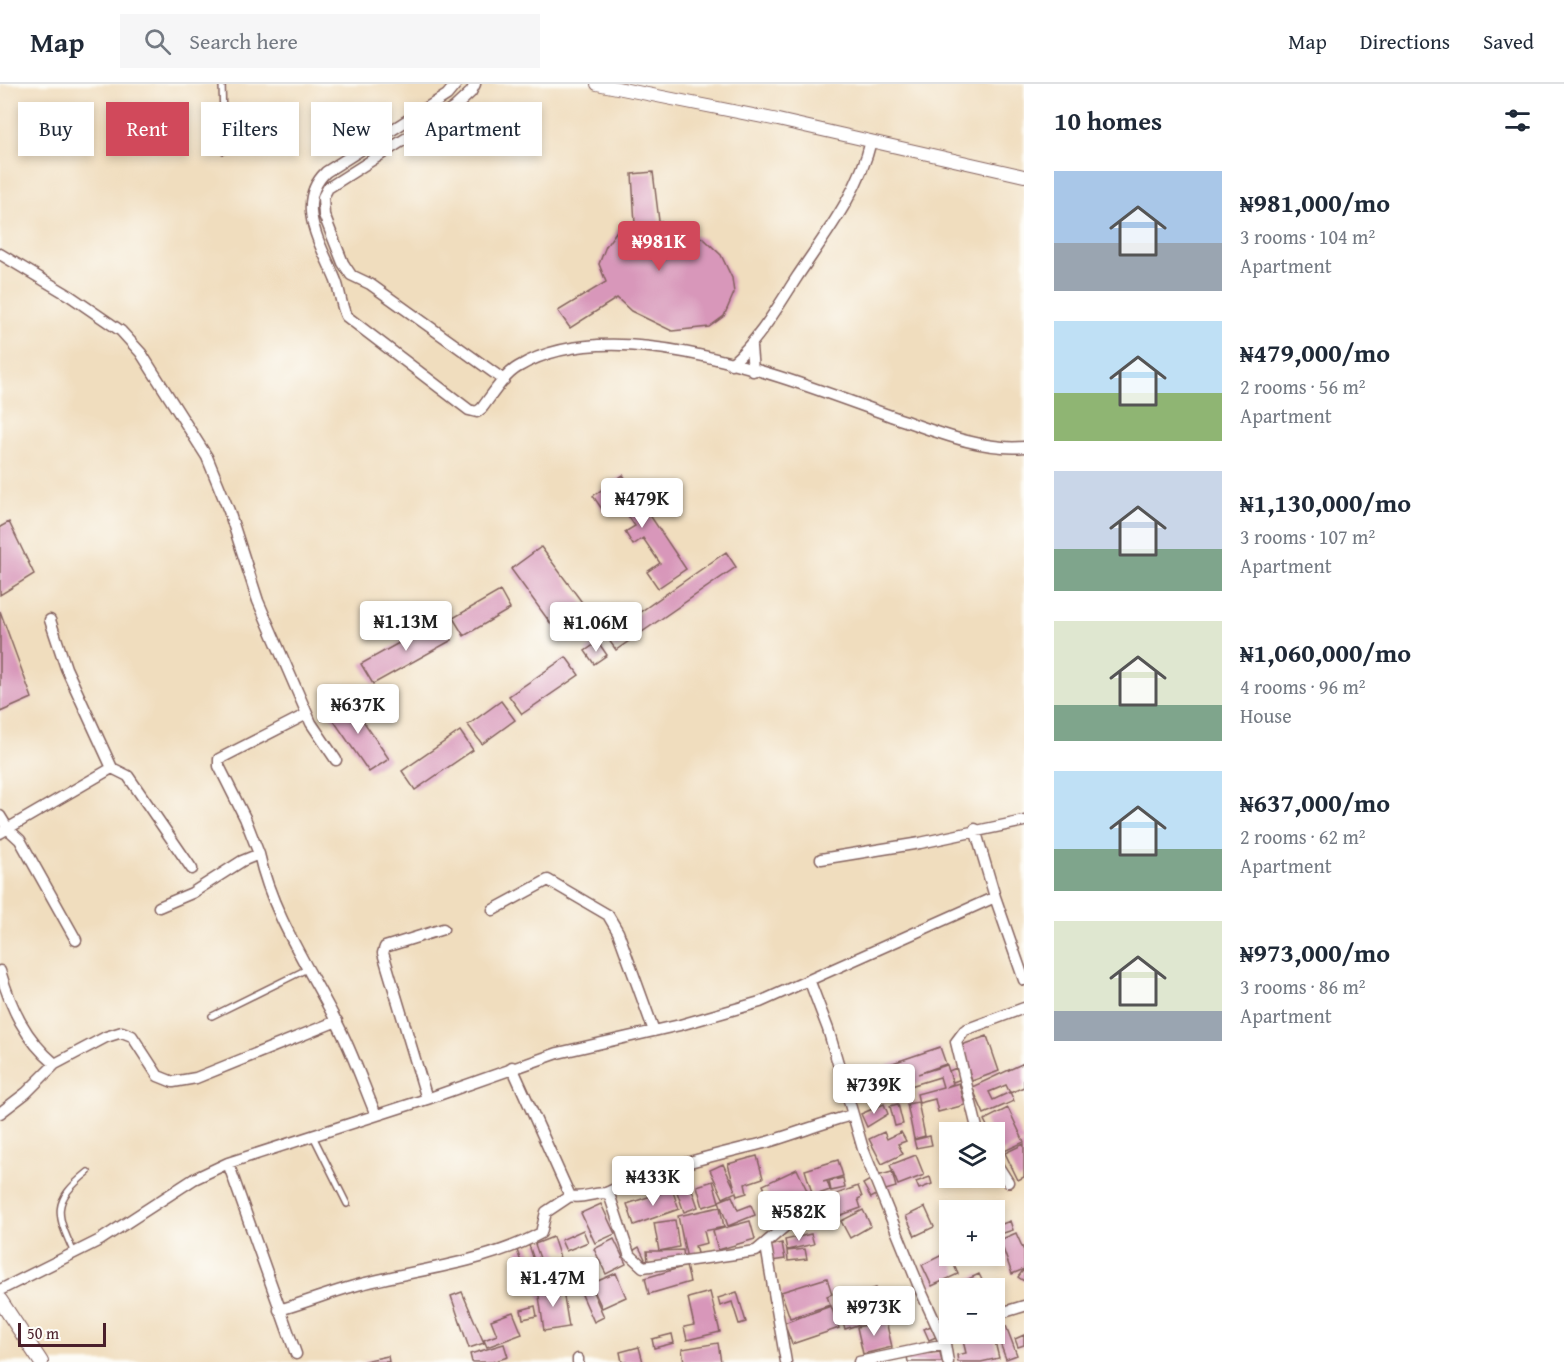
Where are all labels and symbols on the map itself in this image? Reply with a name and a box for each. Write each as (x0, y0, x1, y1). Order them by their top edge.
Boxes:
pin: ₦981K (617, 221, 701, 272)
pin: ₦479K (600, 478, 684, 529)
pin: ₦1.13M (357, 601, 455, 652)
pin: ₦1.06M (547, 602, 645, 653)
pin: ₦637K (316, 684, 400, 735)
pin: ₦739K (832, 1064, 916, 1115)
pin: ₦433K (611, 1156, 695, 1207)
pin: ₦582K (757, 1191, 841, 1242)
pin: ₦1.47M (504, 1257, 602, 1308)
pin: ₦973K (832, 1286, 916, 1337)
scale bar (18, 1320, 106, 1348)

